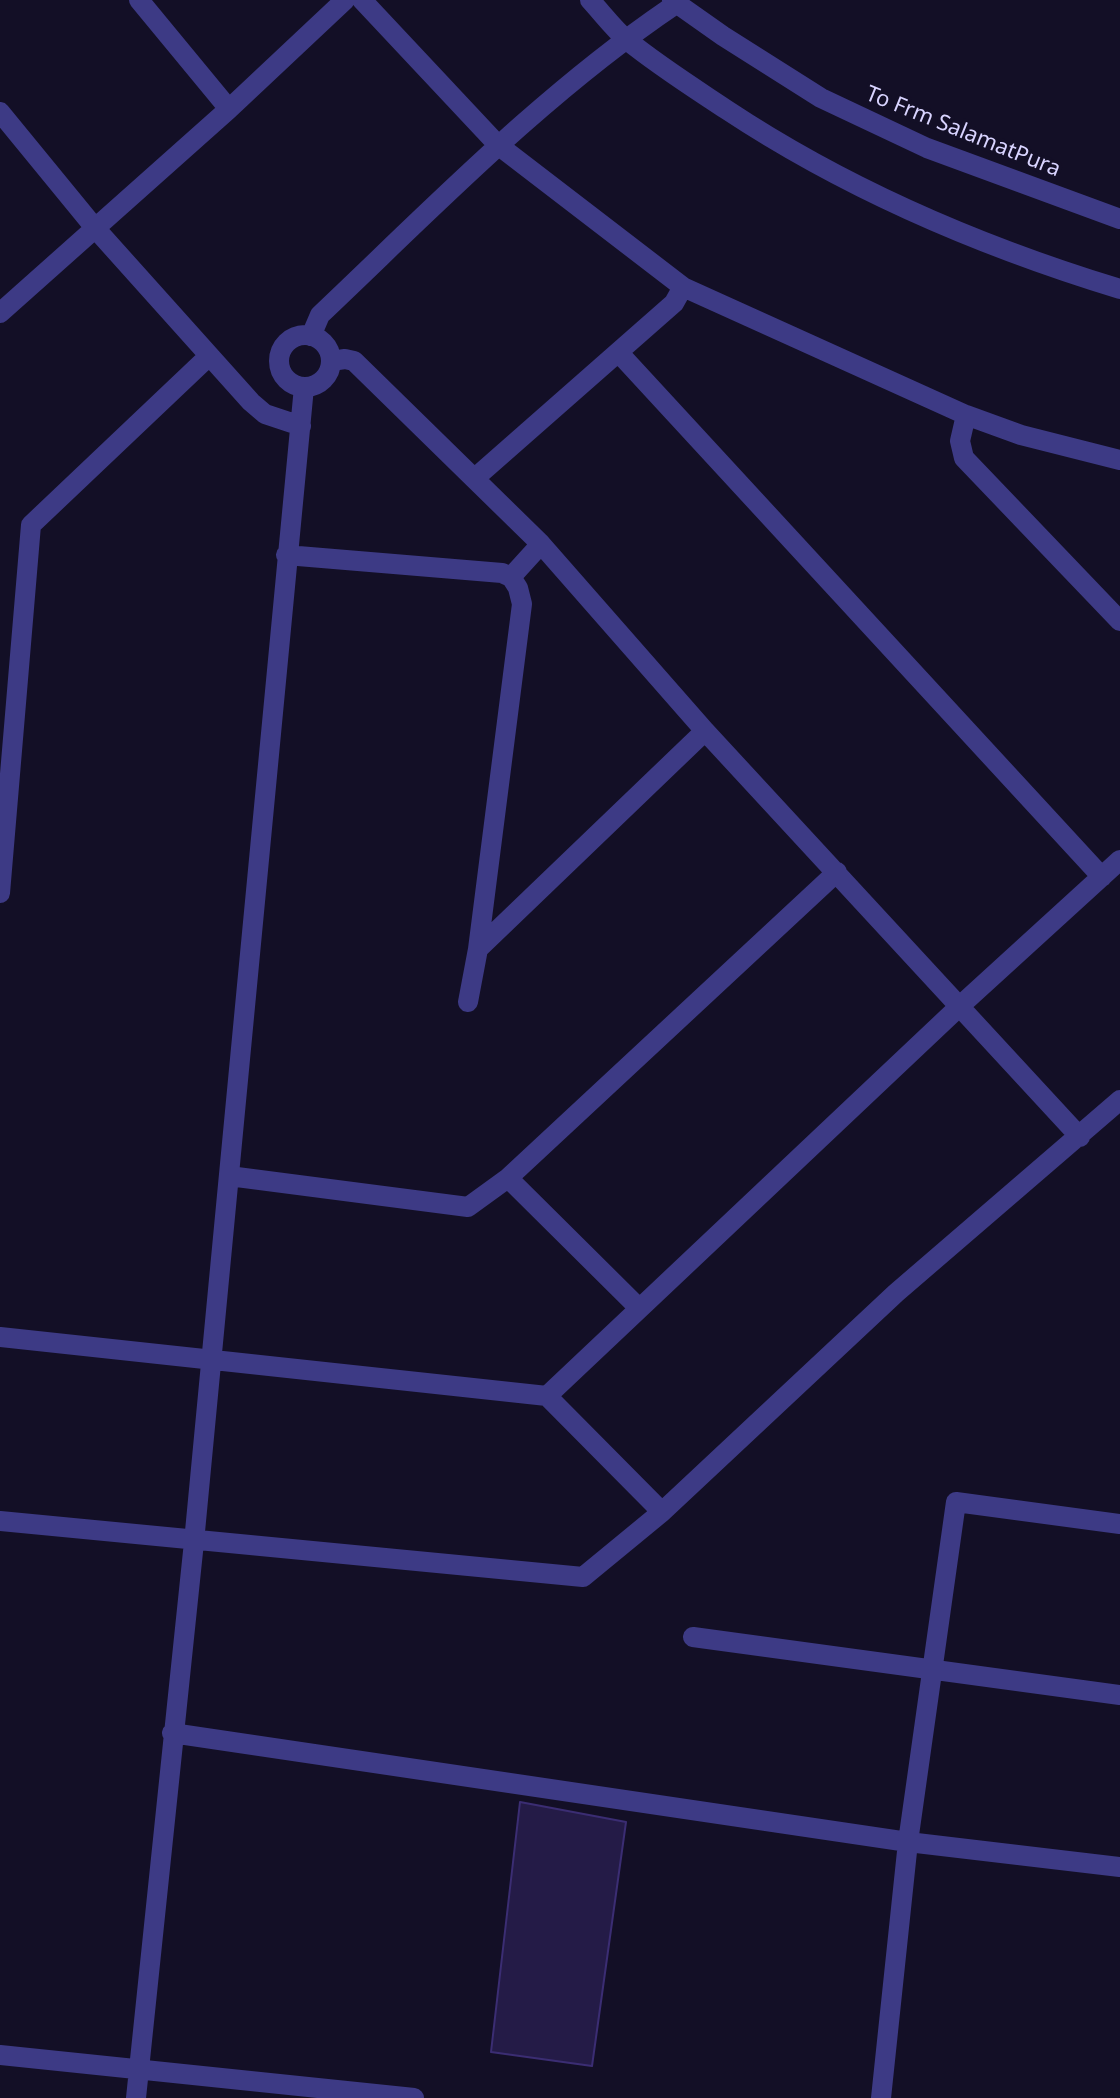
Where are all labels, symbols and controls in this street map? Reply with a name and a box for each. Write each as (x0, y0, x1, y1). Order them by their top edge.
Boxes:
street label: To Frm SalamatPura (862, 81, 1064, 183)

